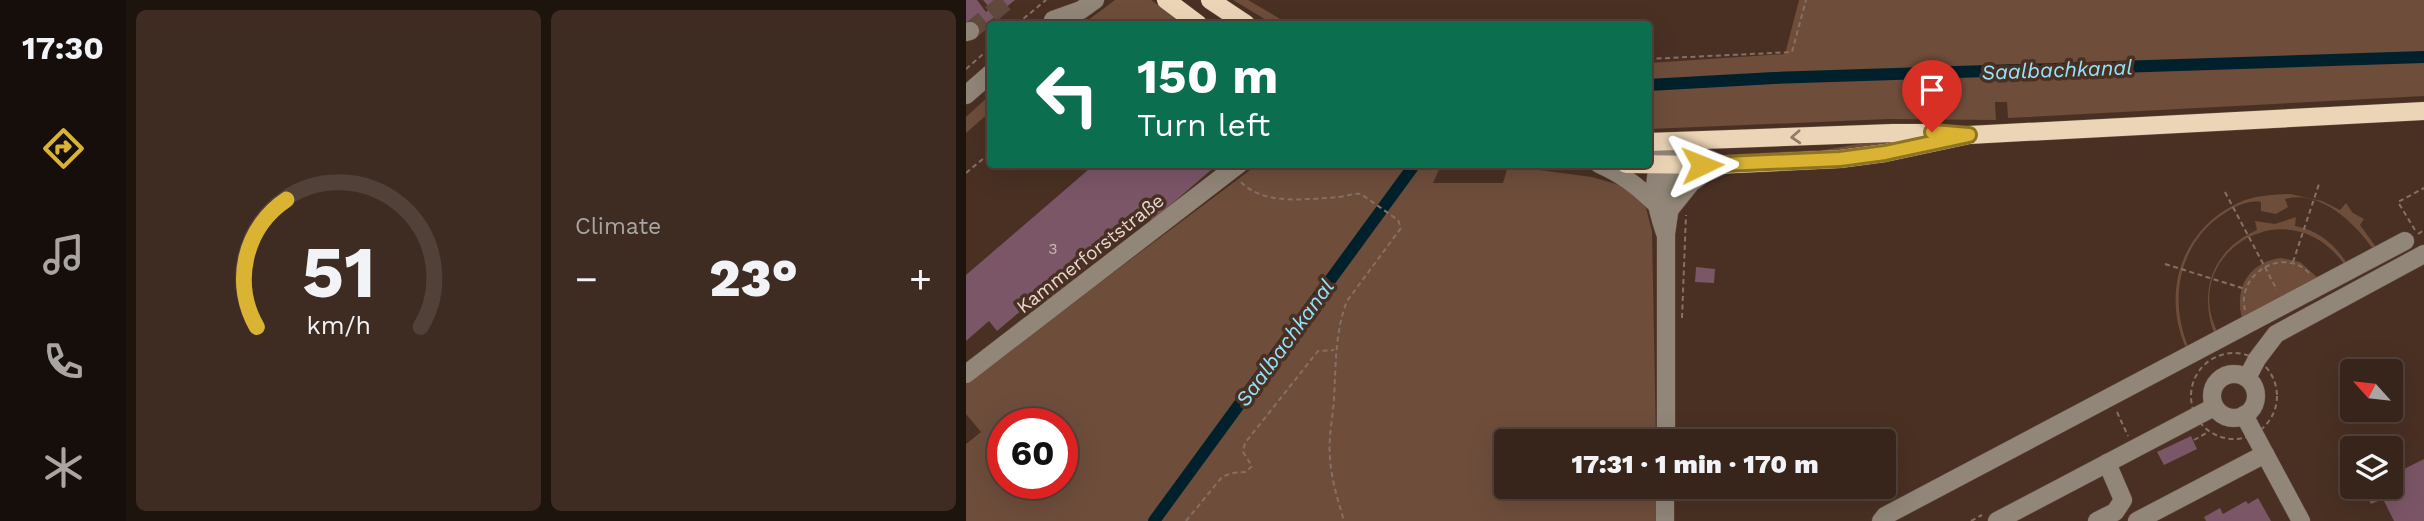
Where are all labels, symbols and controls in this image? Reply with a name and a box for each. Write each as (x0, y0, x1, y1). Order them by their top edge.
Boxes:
text: 17:30 (22, 29, 104, 67)
text: 150 m (1137, 47, 1278, 105)
icon: left (1022, 49, 1113, 140)
water label: Saalbachkanal (1981, 54, 2133, 85)
pin (1902, 60, 1962, 132)
icon: arrive (1913, 71, 1951, 109)
text: Turn left (1137, 106, 1270, 144)
icon: directions (39, 124, 88, 173)
position arrow (1665, 128, 1739, 202)
one-way arrow (1790, 130, 1801, 145)
street label: Kammerforststraße (1012, 189, 1169, 318)
text: Climate (575, 213, 661, 240)
text: 51 (302, 229, 375, 315)
icon: music (39, 230, 88, 279)
house number: 3 (1048, 239, 1058, 258)
text: 23° (709, 248, 798, 309)
text: − (575, 257, 598, 301)
text: + (909, 257, 932, 301)
water label: Saalbachkanal (1230, 274, 1339, 411)
text: km/h (306, 310, 371, 339)
icon: phone (39, 337, 88, 386)
north arrow (2340, 359, 2403, 422)
map controls (2340, 359, 2403, 499)
speed limit sign: 60 (987, 408, 1078, 499)
button: layers (2340, 436, 2403, 499)
icon: climate (39, 443, 88, 492)
text: 17:31 · 1 min · 170 m (1571, 449, 1819, 479)

